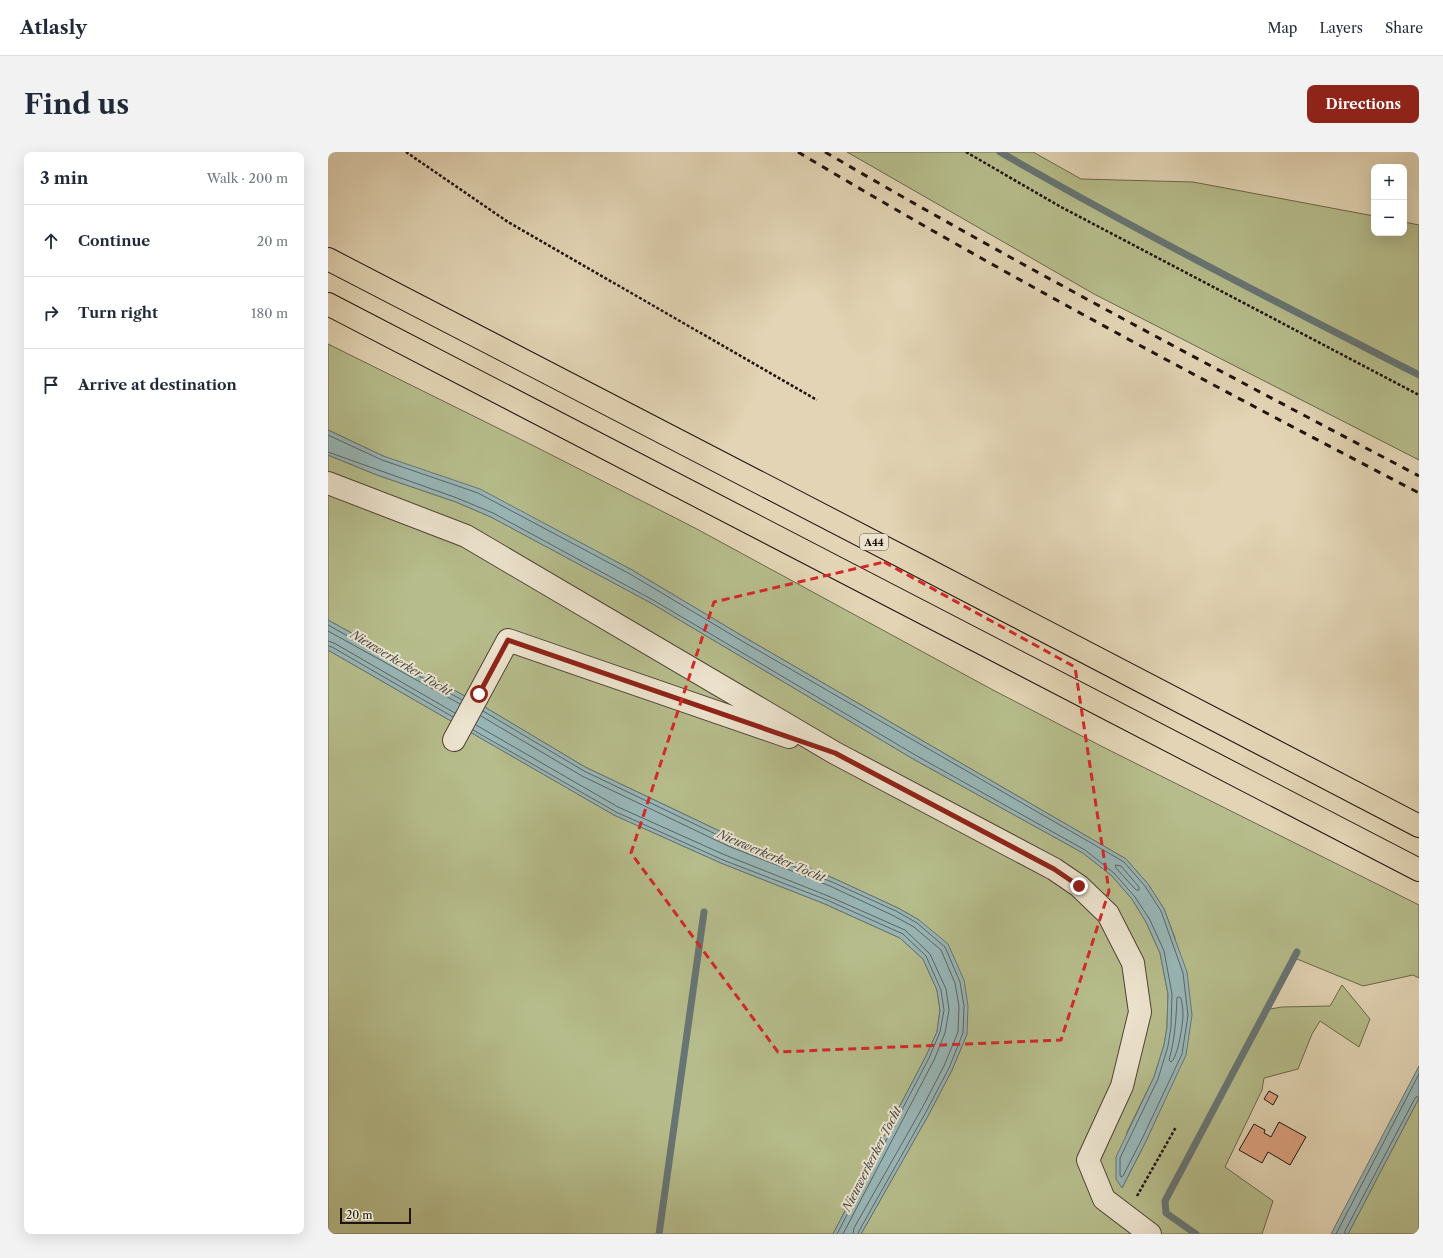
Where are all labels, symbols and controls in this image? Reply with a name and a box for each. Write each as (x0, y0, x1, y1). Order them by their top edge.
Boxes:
text: Atlasly (20, 16, 87, 39)
text: Map (1267, 19, 1297, 37)
text: Layers (1319, 19, 1363, 37)
text: Share (1385, 19, 1423, 37)
button: Directions (1307, 85, 1419, 123)
text: Find us (24, 87, 129, 121)
map controls (1371, 164, 1407, 236)
button: + (1371, 164, 1407, 200)
text: 3 min (40, 168, 89, 188)
text: Walk · 200 m (207, 170, 288, 186)
button: − (1371, 200, 1407, 236)
icon: ahead (40, 230, 62, 252)
text: Continue (78, 231, 150, 250)
text: 20 m (257, 233, 288, 249)
icon: right (40, 302, 62, 324)
text: Turn right (78, 303, 158, 322)
text: 180 m (251, 305, 288, 321)
icon: arrive (40, 374, 62, 396)
text: Arrive at destination (78, 375, 237, 394)
road number: A44 (860, 534, 888, 550)
water label: Nieuwerkerker Tocht (347, 626, 455, 699)
route start (470, 685, 488, 703)
water label: Nieuwerkerker Tocht (714, 826, 828, 885)
route end (1070, 877, 1088, 895)
water label: Nieuwerkerker Tocht (838, 1103, 905, 1215)
scale bar (340, 1206, 411, 1225)
text: 20 m (346, 1208, 372, 1222)

